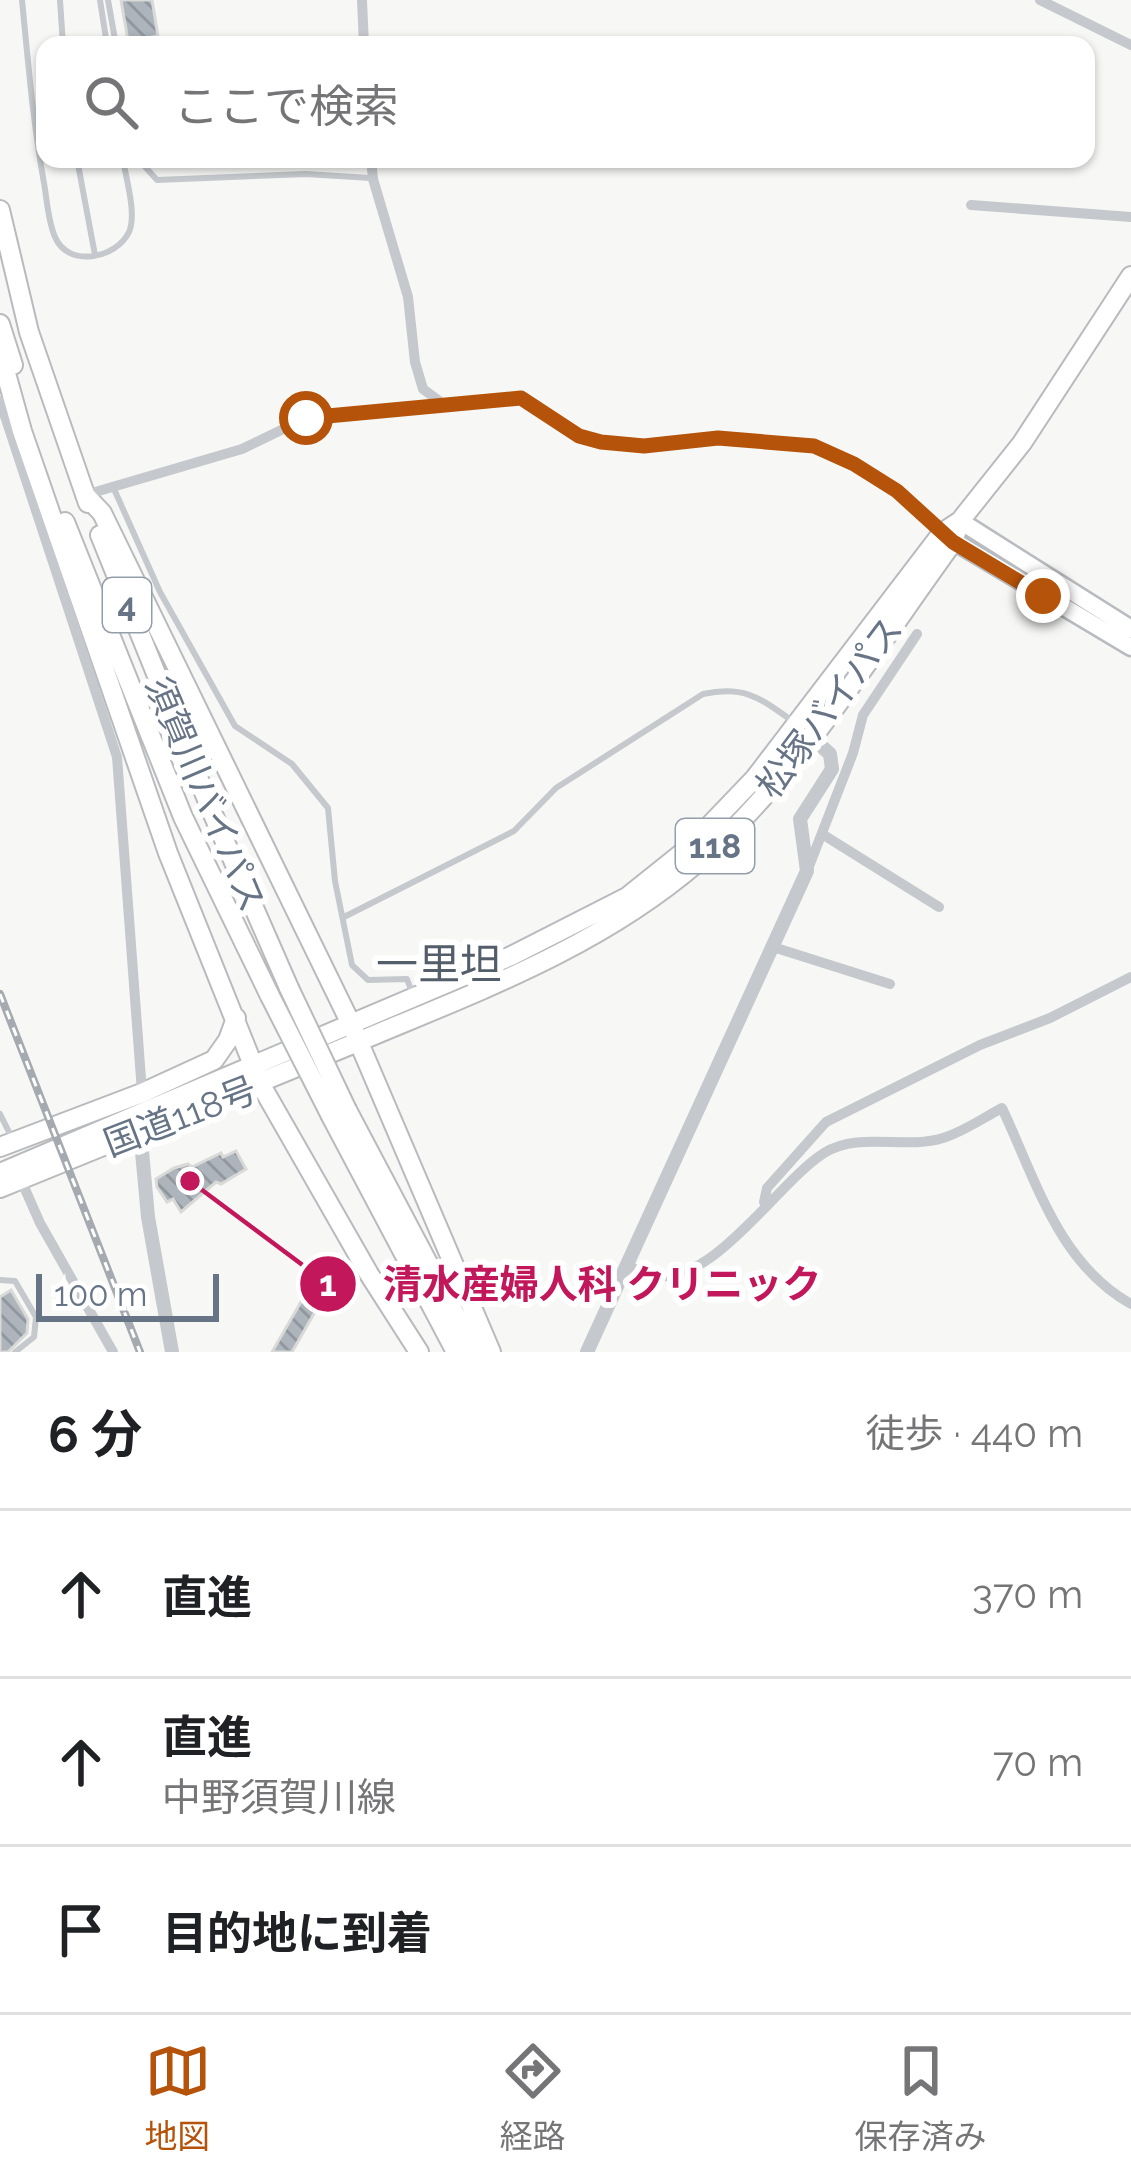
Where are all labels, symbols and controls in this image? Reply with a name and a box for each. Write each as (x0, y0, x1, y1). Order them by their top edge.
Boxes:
search box (36, 36, 1095, 168)
icon: search (78, 69, 144, 135)
text: ここで検索 (174, 80, 399, 133)
route start (279, 391, 333, 445)
route end (1016, 569, 1070, 623)
road number: 4 (103, 578, 151, 632)
street label: 松塚バイパス (747, 608, 911, 806)
street label: 須賀川バイパス (138, 670, 274, 918)
road number: 118 (676, 819, 754, 873)
district label: 一里坦 (376, 940, 502, 989)
street label: 国道118号 (98, 1068, 262, 1164)
callout: 清水産婦人科 クリニック (298, 1246, 845, 1321)
text: 清水産婦人科 クリニック (383, 1261, 821, 1307)
text: 1 (319, 1262, 337, 1304)
scale bar (36, 1268, 219, 1321)
text: 100 m (54, 1275, 147, 1314)
text: 6 分 (48, 1404, 142, 1464)
text: 徒歩 · 440 m (865, 1410, 1083, 1456)
icon: ahead (48, 1561, 114, 1627)
text: 直進 (162, 1571, 252, 1624)
text: 370 m (972, 1571, 1083, 1617)
text: 直進 (162, 1711, 252, 1764)
icon: ahead (48, 1729, 114, 1795)
text: 70 m (993, 1739, 1083, 1785)
text: 中野須賀川線 (162, 1774, 396, 1820)
icon: arrive (48, 1897, 114, 1963)
text: 目的地に到着 (162, 1907, 432, 1960)
tab: 地図 (145, 2038, 211, 2158)
tab: 経路 (500, 2038, 566, 2158)
tab: 保存済み (855, 2038, 987, 2158)

